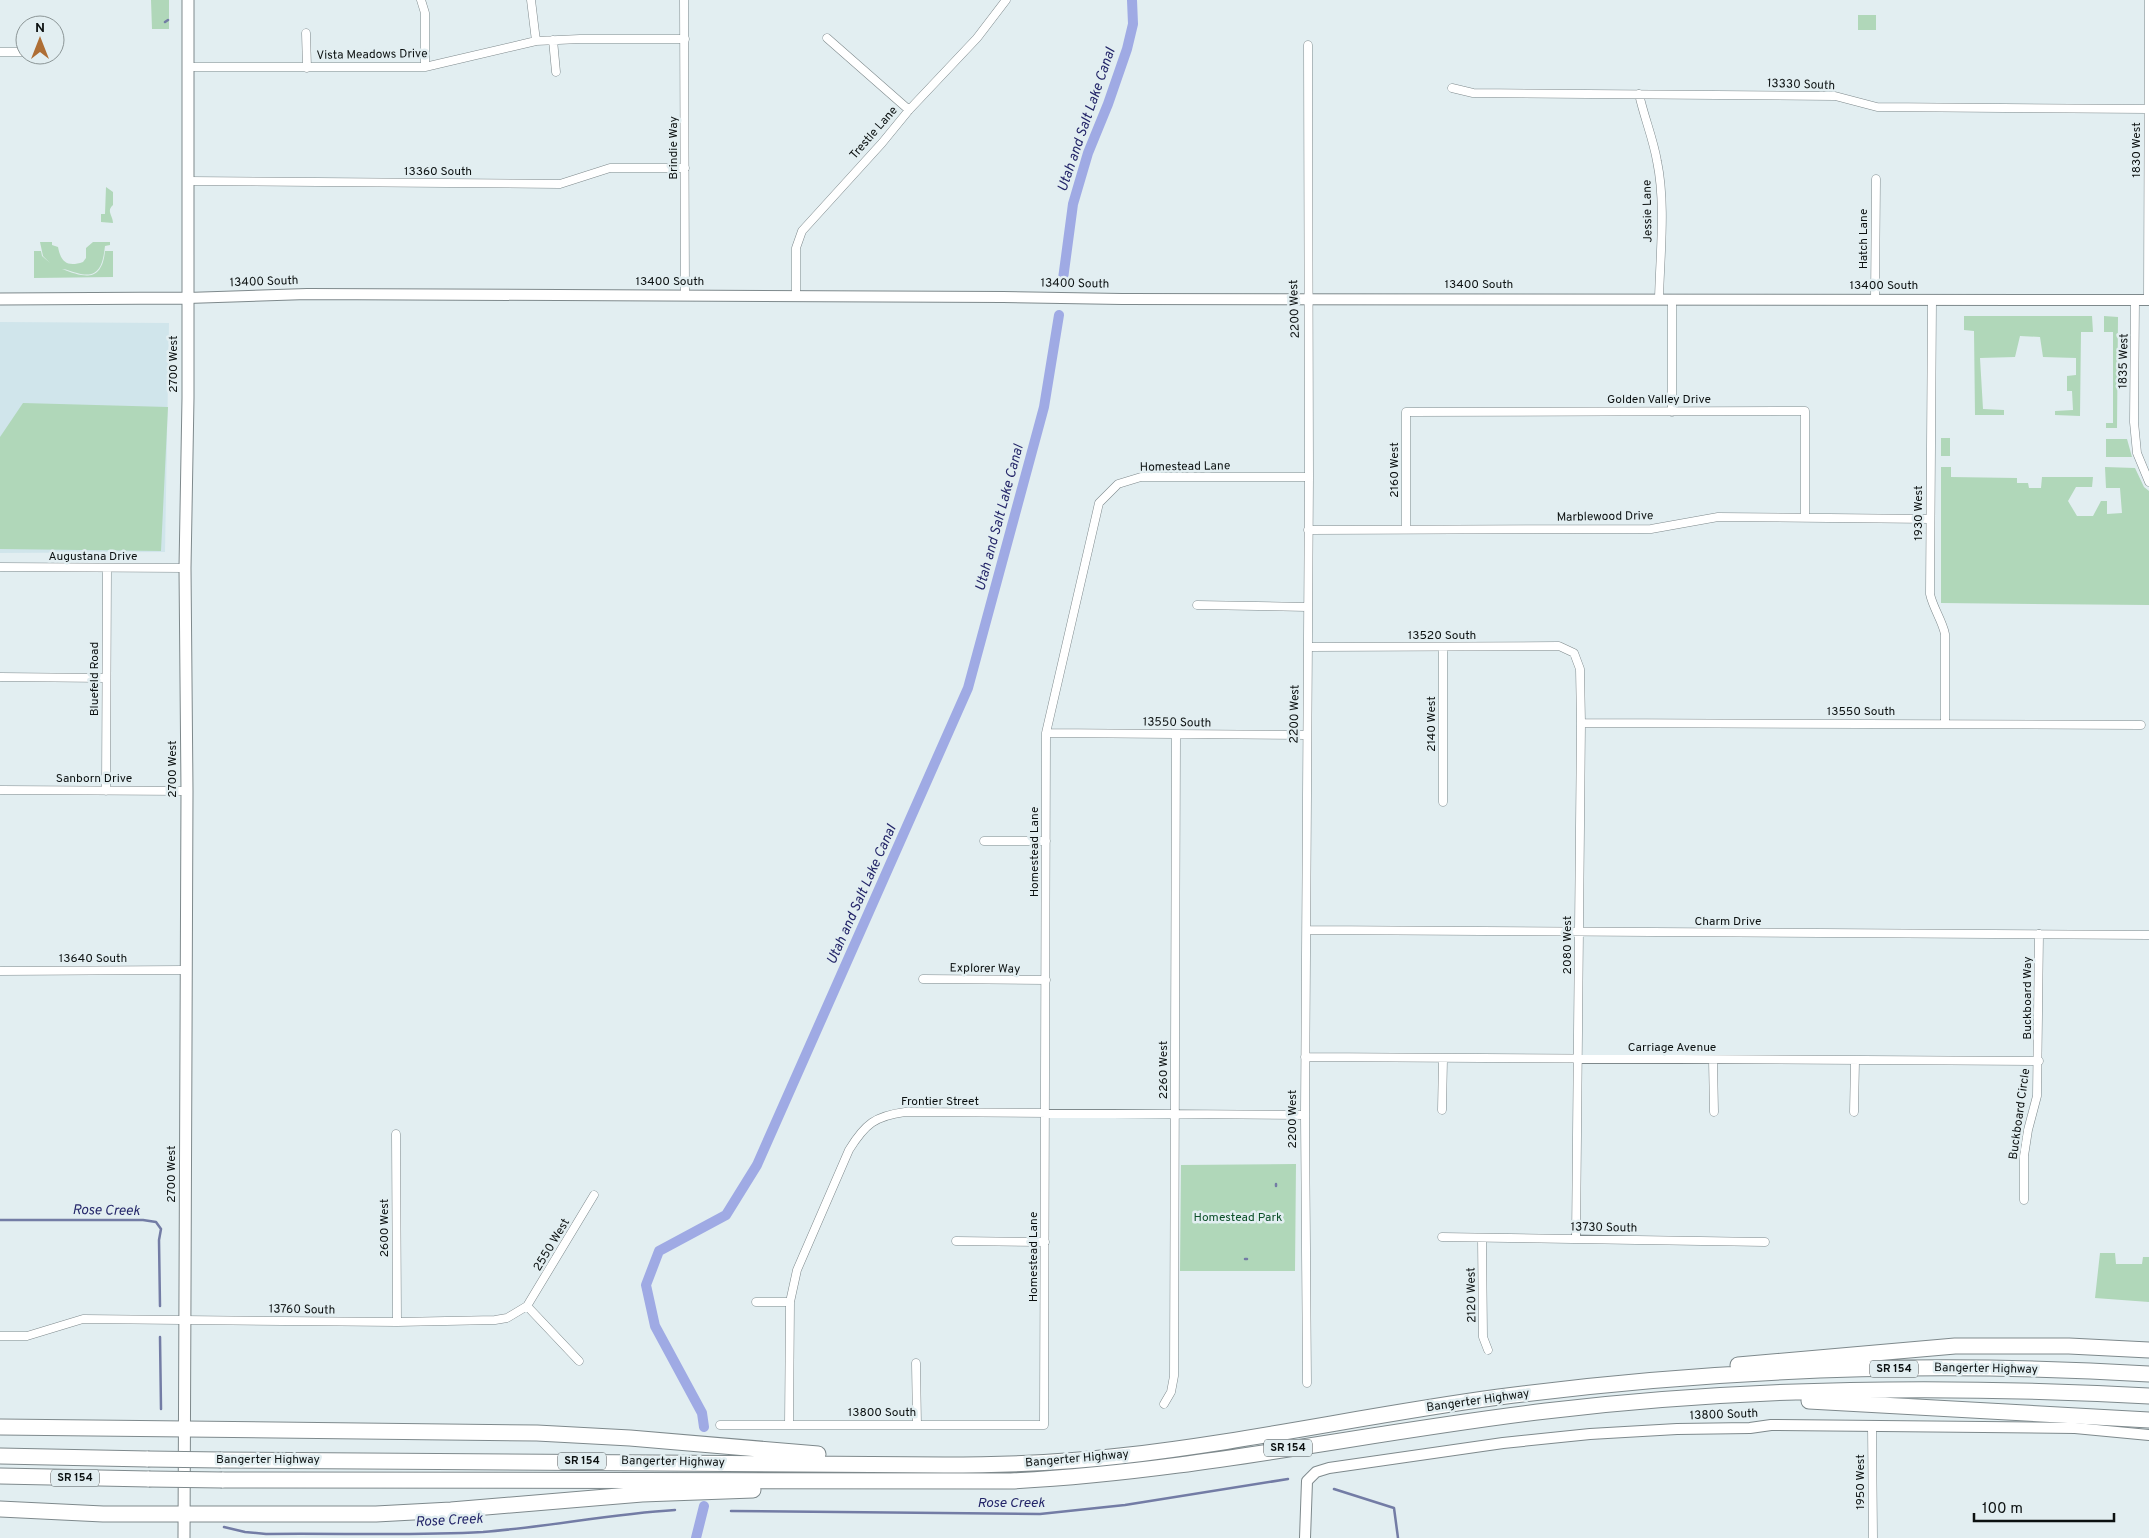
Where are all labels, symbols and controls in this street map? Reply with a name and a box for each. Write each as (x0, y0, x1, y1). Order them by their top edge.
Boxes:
north arrow (15, 15, 65, 65)
text: N (35, 20, 45, 37)
water label: Utah and Salt Lake Canal (1054, 45, 1120, 194)
street label: Vista Meadows Drive (316, 46, 428, 64)
street label: 13330 South (1767, 76, 1835, 94)
street label: Trestle Lane (846, 103, 902, 163)
street label: Brindie Way (666, 116, 682, 180)
street label: 1830 West (2129, 122, 2145, 178)
street label: 13360 South (404, 164, 472, 180)
street label: Jessie Lane (1639, 179, 1657, 243)
street label: Hatch Lane (1856, 209, 1872, 269)
street label: 13400 South (229, 273, 299, 291)
street label: 13400 South (636, 274, 704, 290)
street label: 13400 South (1040, 275, 1110, 293)
street label: 13400 South (1445, 277, 1513, 293)
street label: 13400 South (1850, 278, 1918, 294)
street label: 2200 West (1286, 279, 1304, 339)
street label: 1835 West (2116, 333, 2132, 389)
street label: 2700 West (166, 335, 182, 393)
street label: Golden Valley Drive (1607, 392, 1711, 408)
water label: Utah and Salt Lake Canal (972, 442, 1028, 593)
street label: 2160 West (1387, 442, 1403, 498)
street label: Homestead Lane (1140, 458, 1230, 476)
street label: 1930 West (1911, 485, 1927, 541)
street label: Marblewood Drive (1556, 508, 1654, 526)
street label: Augustana Drive (48, 549, 138, 565)
street label: 13520 South (1408, 628, 1476, 644)
street label: Bluefeld Road (87, 642, 103, 716)
street label: 2200 West (1286, 684, 1304, 744)
street label: 2140 West (1424, 696, 1440, 752)
street label: 13550 South (1827, 704, 1895, 720)
street label: 13550 South (1143, 714, 1211, 732)
street label: 2700 West (165, 740, 181, 798)
street label: Sanborn Drive (56, 771, 132, 787)
street label: Homestead Lane (1027, 807, 1043, 897)
water label: Utah and Salt Lake Canal (824, 821, 901, 967)
street label: Charm Drive (1694, 914, 1762, 930)
street label: 2080 West (1560, 916, 1576, 974)
street label: 13640 South (59, 951, 127, 967)
street label: Buckboard Way (2020, 956, 2036, 1040)
street label: Explorer Way (950, 960, 1020, 978)
street label: Carriage Avenue (1628, 1040, 1716, 1056)
street label: 2260 West (1156, 1041, 1172, 1099)
street label: Buckboard Circle (2006, 1067, 2034, 1161)
street label: 2200 West (1285, 1090, 1301, 1148)
street label: Frontier Street (901, 1094, 979, 1110)
street label: 2700 West (164, 1145, 180, 1203)
street label: 2600 West (377, 1199, 393, 1257)
water label: Rose Creek (72, 1202, 141, 1220)
park label: Homestead Park (1194, 1210, 1282, 1226)
street label: Homestead Lane (1026, 1212, 1042, 1302)
street label: 2550 West (530, 1216, 574, 1274)
street label: 13730 South (1570, 1219, 1638, 1237)
street label: 2120 West (1464, 1267, 1480, 1323)
street label: 13760 South (269, 1301, 335, 1319)
road number: SR 154 (1870, 1360, 1918, 1378)
street label: Bangerter Highway (1934, 1360, 2038, 1378)
street label: Bangerter Highway (1425, 1386, 1531, 1416)
street label: 13800 South (848, 1405, 916, 1421)
street label: 13800 South (1689, 1406, 1759, 1424)
road number: SR 154 (1264, 1440, 1312, 1456)
street label: Bangerter Highway (1025, 1447, 1129, 1471)
street label: Bangerter Highway (216, 1452, 320, 1468)
road number: SR 154 (558, 1452, 606, 1470)
street label: Bangerter Highway (621, 1453, 725, 1471)
street label: 1950 West (1853, 1454, 1869, 1510)
road number: SR 154 (51, 1470, 99, 1486)
scale bar (1974, 1490, 2114, 1522)
water label: Rose Creek (977, 1495, 1046, 1512)
text: 100 m (1982, 1500, 2023, 1519)
water label: Rose Creek (415, 1511, 484, 1531)

